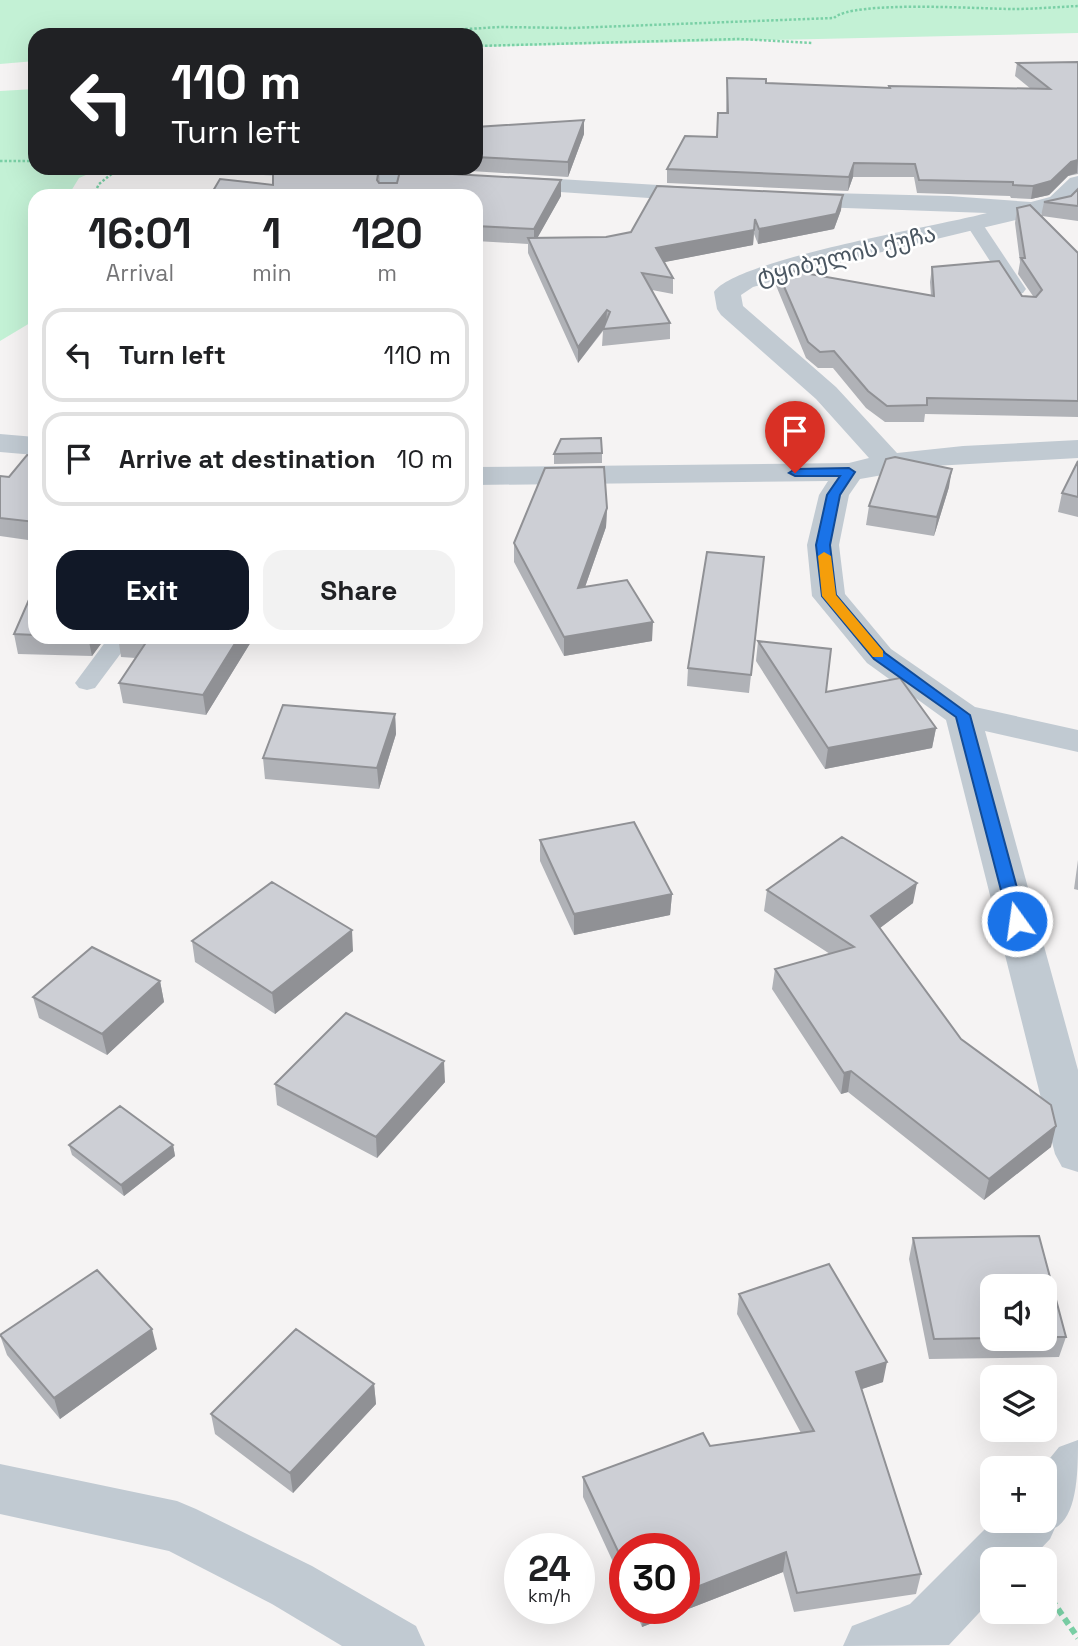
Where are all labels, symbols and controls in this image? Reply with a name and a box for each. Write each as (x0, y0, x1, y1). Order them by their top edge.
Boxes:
text: 110 m (171, 51, 301, 113)
icon: left (56, 56, 147, 147)
text: Turn left (171, 112, 301, 152)
text: 16:01 (88, 207, 192, 260)
text: 1 (262, 207, 281, 260)
text: 120 (352, 207, 423, 260)
street label: ტყიბულის ქუჩა (753, 218, 939, 292)
text: Arrival (106, 258, 174, 288)
text: min (252, 258, 291, 288)
text: m (377, 258, 397, 288)
icon: left (60, 336, 98, 374)
text: Turn left (119, 338, 226, 372)
text: 110 m (384, 338, 451, 372)
pin (765, 401, 825, 473)
icon: arrive (776, 412, 814, 450)
icon: arrive (60, 440, 98, 478)
text: Arrive at destination (119, 442, 376, 476)
text: 10 m (397, 442, 453, 476)
button: Exit (56, 550, 249, 630)
button: Share (263, 550, 455, 630)
position arrow (980, 884, 1054, 958)
map controls (980, 1274, 1057, 1624)
button: sound (980, 1274, 1057, 1351)
button: layers (980, 1365, 1057, 1442)
button: + (980, 1456, 1057, 1533)
speed limit sign: 30 (609, 1533, 700, 1624)
text: 24 (528, 1547, 571, 1591)
button: − (980, 1547, 1057, 1624)
text: km/h (528, 1584, 571, 1607)

